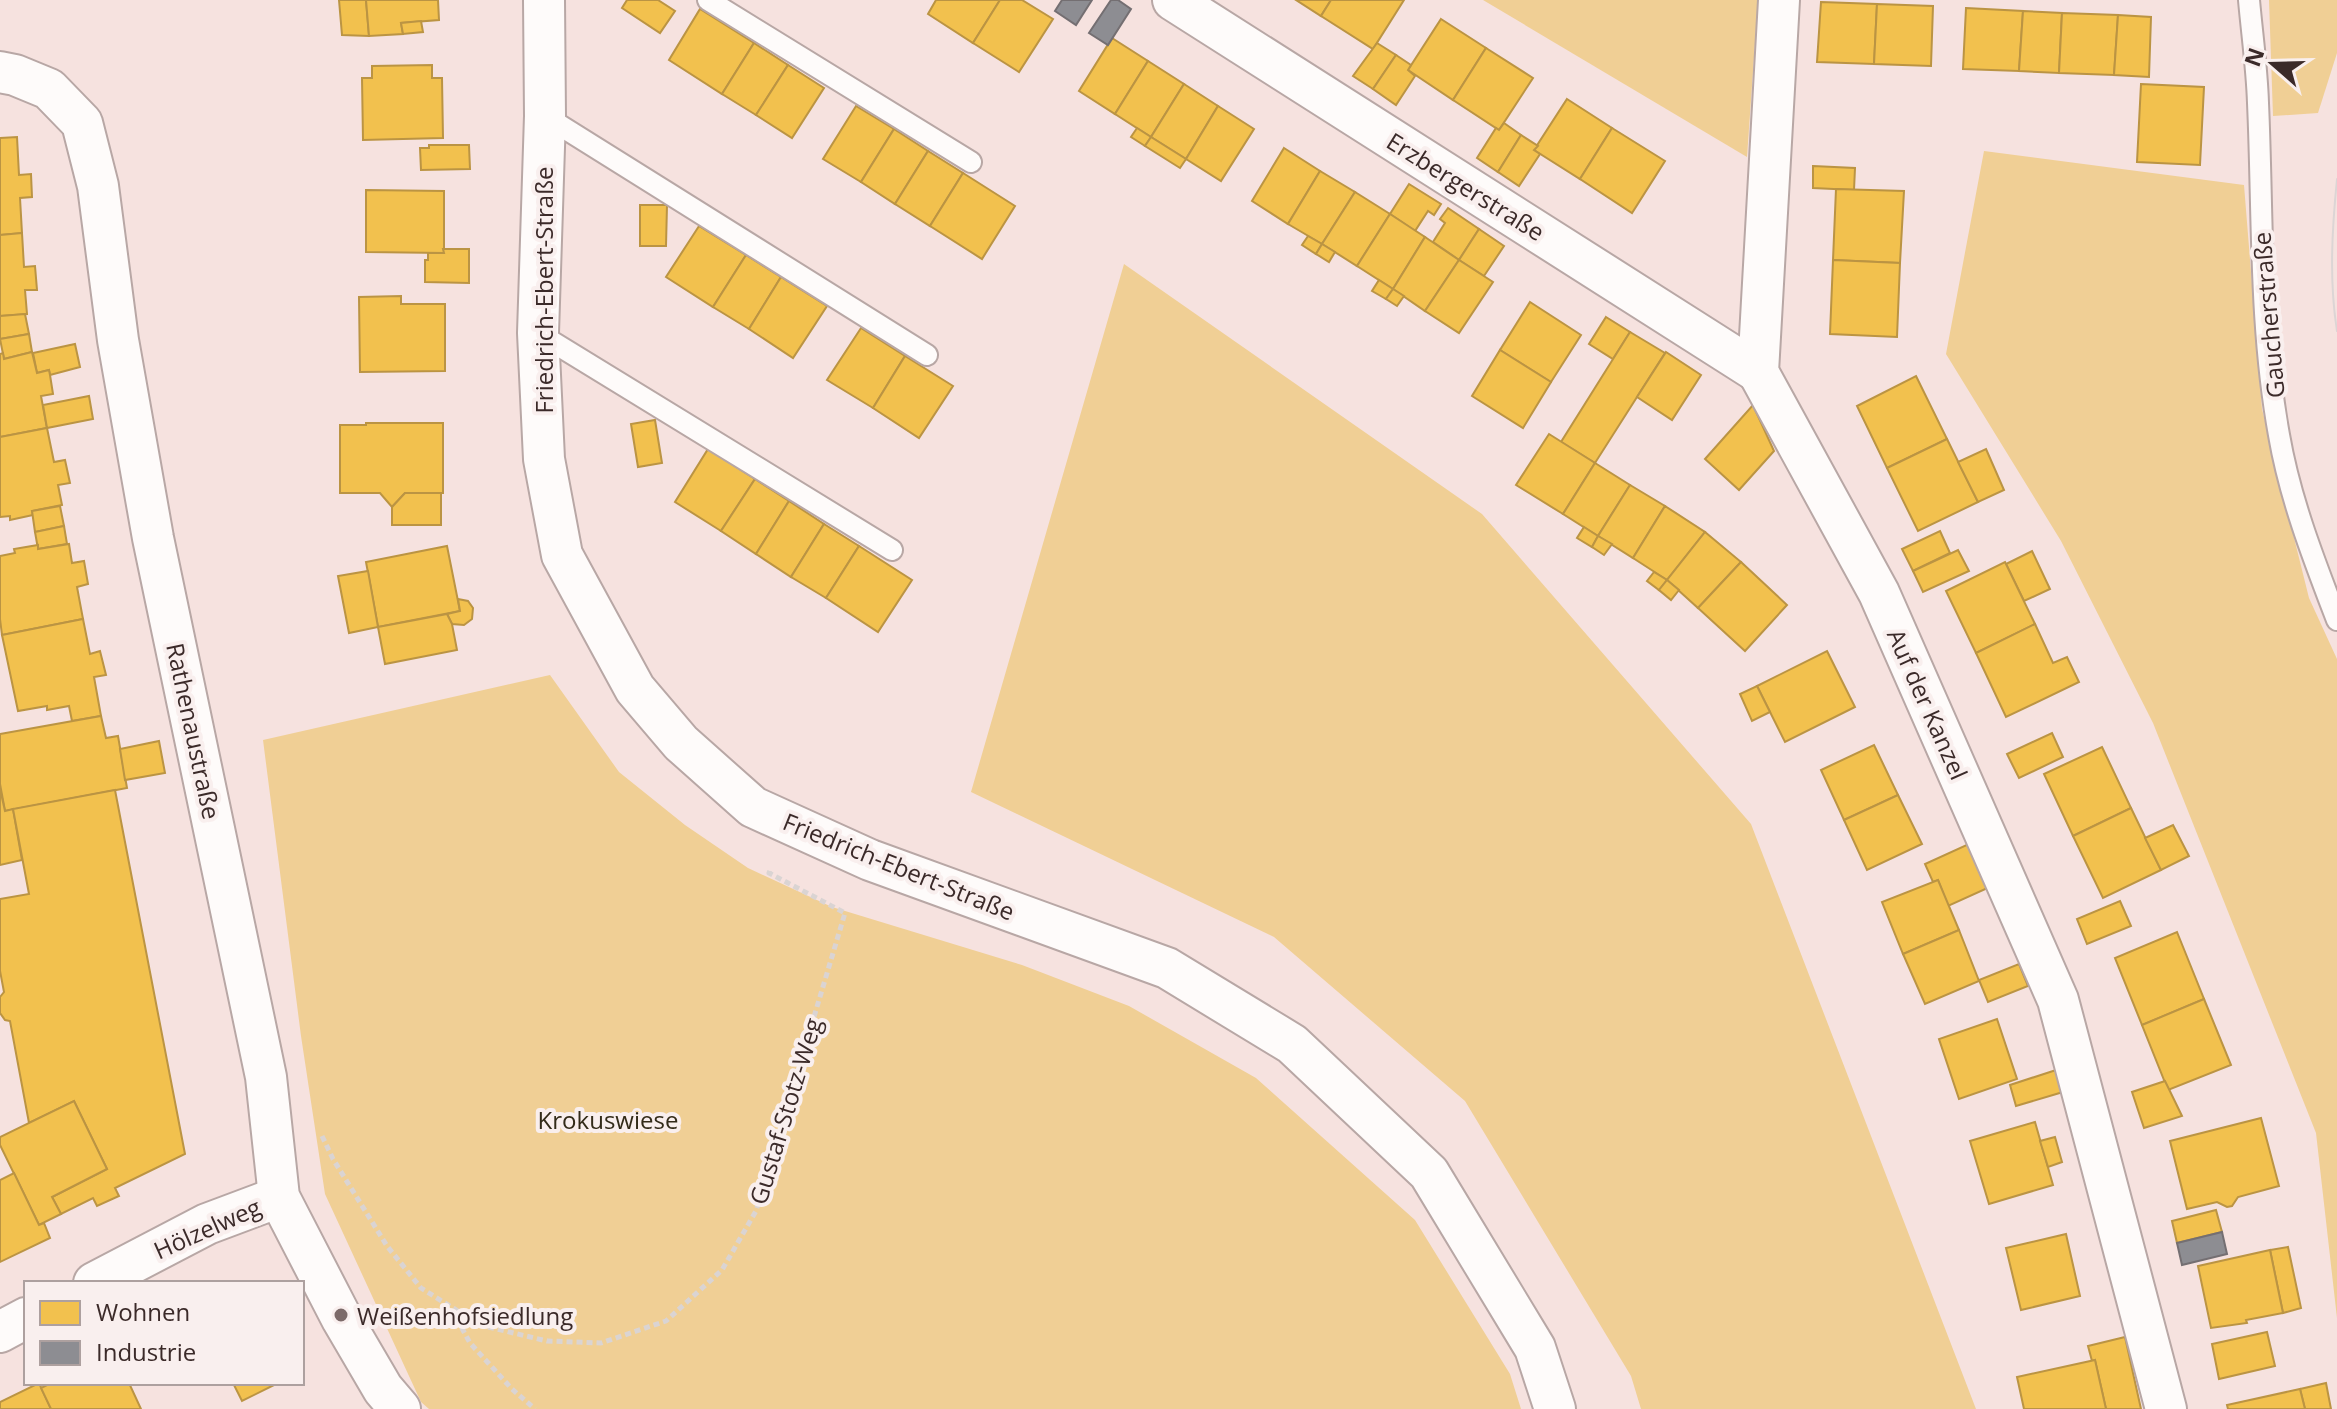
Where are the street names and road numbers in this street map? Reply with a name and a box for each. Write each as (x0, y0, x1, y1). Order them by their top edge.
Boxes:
street label: Erzbergerstraße (1381, 124, 1551, 248)
street label: Friedrich-Ebert-Straße (527, 166, 560, 414)
street label: Gaucherstraße (2244, 231, 2292, 399)
street label: Auf der Kanzel (1880, 623, 1976, 785)
street label: Rathenaustraße (159, 640, 229, 822)
street label: Friedrich-Ebert-Straße (778, 804, 1020, 928)
street label: Gustaf-Stotz-Weg (741, 1014, 829, 1208)
street label: Hölzelweg (148, 1190, 266, 1266)

